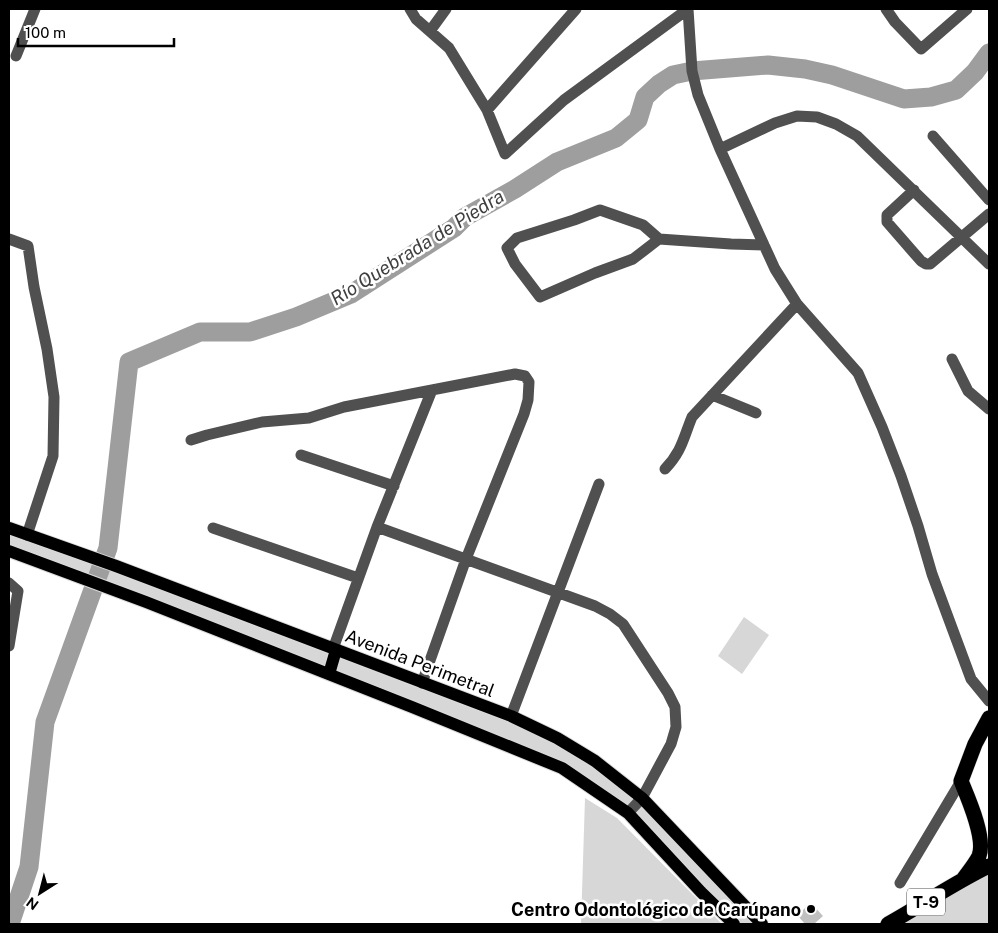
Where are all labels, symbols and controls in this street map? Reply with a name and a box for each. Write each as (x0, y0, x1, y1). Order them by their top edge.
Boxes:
scale bar (18, 15, 174, 47)
text: 100 m (25, 24, 66, 41)
water label: Río Quebrada de Piedra (326, 185, 508, 309)
street label: Avenida Perimetral (342, 625, 498, 701)
north arrow (15, 868, 65, 918)
road number: T-9 (907, 889, 945, 916)
text: N (23, 894, 41, 913)
place label: Centro Odontológico de Carúpano (511, 899, 801, 920)
marker: Centro Odontológico de Carúpano (805, 903, 817, 915)

